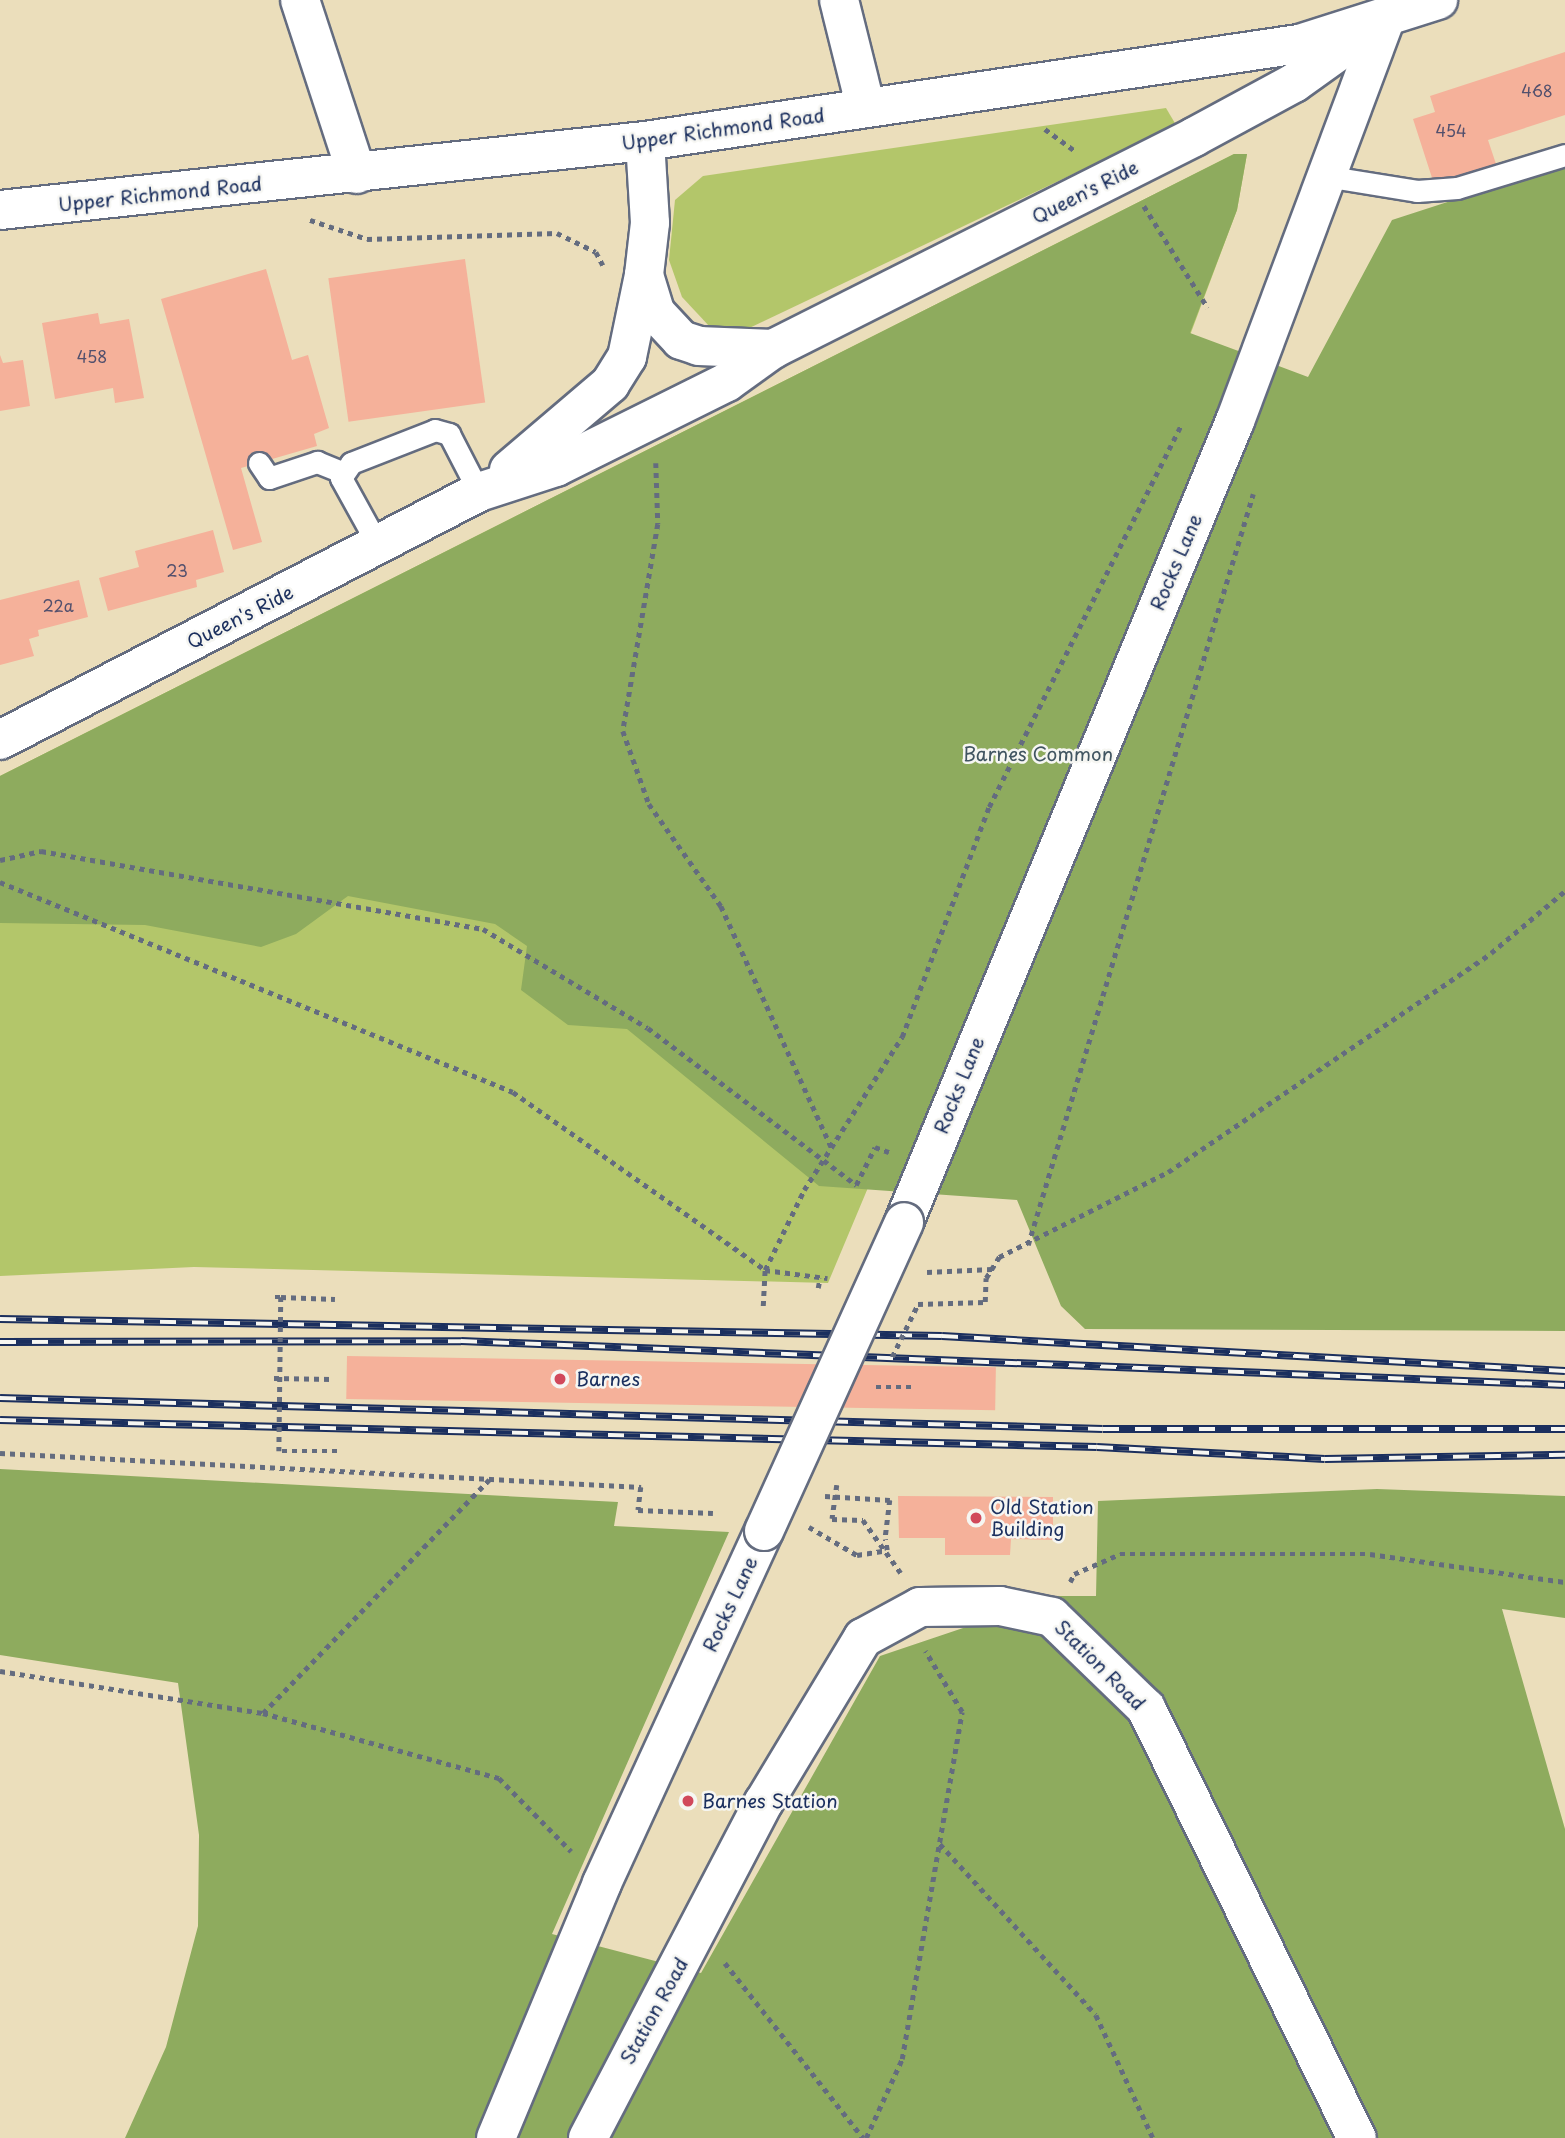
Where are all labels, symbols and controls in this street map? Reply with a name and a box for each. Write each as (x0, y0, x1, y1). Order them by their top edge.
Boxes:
house number: 468 (1521, 80, 1553, 100)
street label: Upper Richmond Road (620, 104, 826, 154)
house number: 454 (1435, 120, 1467, 140)
street label: Queen's Ride (1028, 155, 1142, 229)
street label: Upper Richmond Road (57, 172, 263, 216)
house number: 458 (77, 346, 107, 366)
street label: Rocks Lane (1145, 510, 1207, 614)
house number: 23 (166, 560, 188, 580)
street label: Queen's Ride (183, 580, 297, 654)
house number: 22a (42, 595, 74, 615)
park label: Barnes Common (963, 743, 1113, 765)
street label: Rocks Lane (929, 1033, 989, 1137)
place label: Barnes (576, 1368, 640, 1390)
marker: Barnes (550, 1369, 570, 1389)
place label: Old Station Building (990, 1496, 1094, 1540)
marker: Old Station Building (968, 1510, 984, 1526)
street label: Rocks Lane (698, 1552, 762, 1656)
street label: Station Road (1050, 1615, 1150, 1715)
place label: Barnes Station (702, 1790, 838, 1812)
marker: Barnes Station (680, 1793, 696, 1809)
street label: Station Road (615, 1954, 693, 2068)

